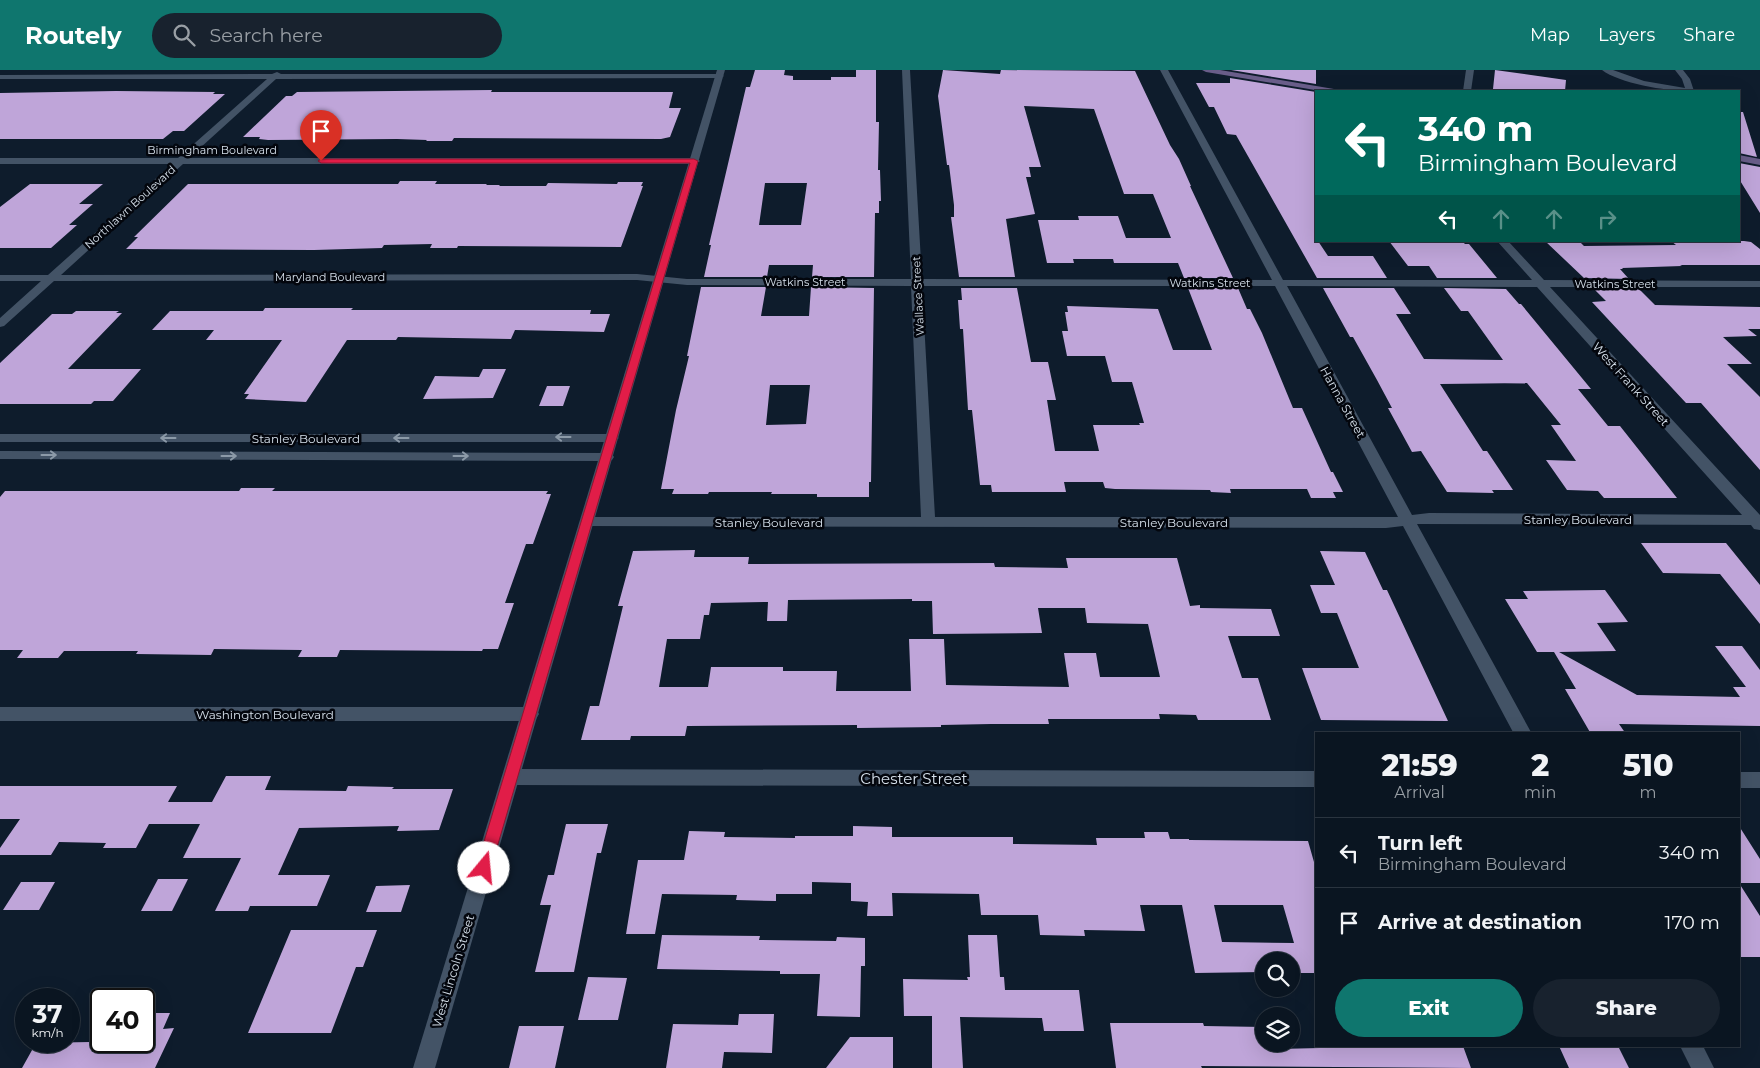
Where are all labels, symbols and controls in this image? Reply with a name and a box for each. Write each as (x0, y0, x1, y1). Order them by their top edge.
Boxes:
search box (152, 13, 502, 58)
text: Routely (25, 21, 122, 50)
icon: search (170, 21, 198, 49)
text: Search here (210, 24, 323, 47)
text: Map (1530, 24, 1570, 46)
text: Layers (1598, 24, 1655, 46)
text: Share (1683, 24, 1735, 46)
text: 340 m (1418, 107, 1533, 150)
pin (300, 110, 342, 161)
icon: left (1335, 110, 1400, 175)
icon: arrive (307, 117, 335, 145)
street label: Birmingham Boulevard (147, 143, 277, 157)
text: Birmingham Boulevard (1418, 150, 1677, 177)
street label: Northlawn Boulevard (82, 162, 178, 252)
icon: left (1434, 205, 1462, 233)
icon: ahead (1487, 205, 1515, 233)
icon: ahead (1540, 205, 1568, 233)
icon: right (1593, 205, 1621, 233)
street label: Wallace Street (909, 255, 927, 336)
street label: Maryland Boulevard (275, 270, 385, 284)
street label: Watkins Street (764, 275, 846, 289)
street label: Watkins Street (1169, 276, 1251, 290)
street label: Watkins Street (1574, 277, 1656, 291)
street label: West Frank Street (1589, 339, 1673, 429)
street label: Hanna Street (1317, 364, 1369, 441)
street label: Stanley Boulevard (252, 431, 360, 446)
one-way arrow (556, 432, 572, 442)
one-way arrow (161, 433, 177, 443)
one-way arrow (393, 433, 410, 443)
one-way arrow (40, 451, 56, 460)
one-way arrow (220, 451, 236, 461)
one-way arrow (452, 451, 469, 461)
street label: Stanley Boulevard (1524, 512, 1632, 527)
street label: Stanley Boulevard (715, 515, 823, 530)
street label: Stanley Boulevard (1120, 515, 1228, 530)
street label: Washington Boulevard (196, 707, 334, 722)
text: 21:59 (1381, 747, 1458, 784)
text: 2 (1531, 747, 1549, 784)
text: 510 (1623, 747, 1674, 784)
street label: Chester Street (860, 769, 968, 788)
text: Arrival (1394, 783, 1445, 802)
text: min (1524, 783, 1556, 802)
text: m (1640, 783, 1657, 802)
text: Turn left (1378, 832, 1463, 855)
icon: left (1335, 839, 1363, 867)
position arrow (457, 841, 509, 893)
text: 340 m (1659, 841, 1720, 864)
text: Birmingham Boulevard (1378, 855, 1567, 874)
icon: arrive (1335, 909, 1363, 937)
text: Arrive at destination (1378, 911, 1582, 934)
text: 170 m (1665, 911, 1720, 934)
street label: West Lincoln Street (429, 913, 477, 1029)
map controls (1255, 952, 1300, 1052)
button: search (1255, 952, 1300, 997)
button: Exit (1335, 979, 1523, 1037)
button: Share (1533, 979, 1720, 1037)
speed limit sign: 40 (90, 988, 155, 1053)
text: 37 (32, 999, 63, 1029)
button: layers (1255, 1007, 1300, 1052)
text: km/h (31, 1025, 64, 1040)

